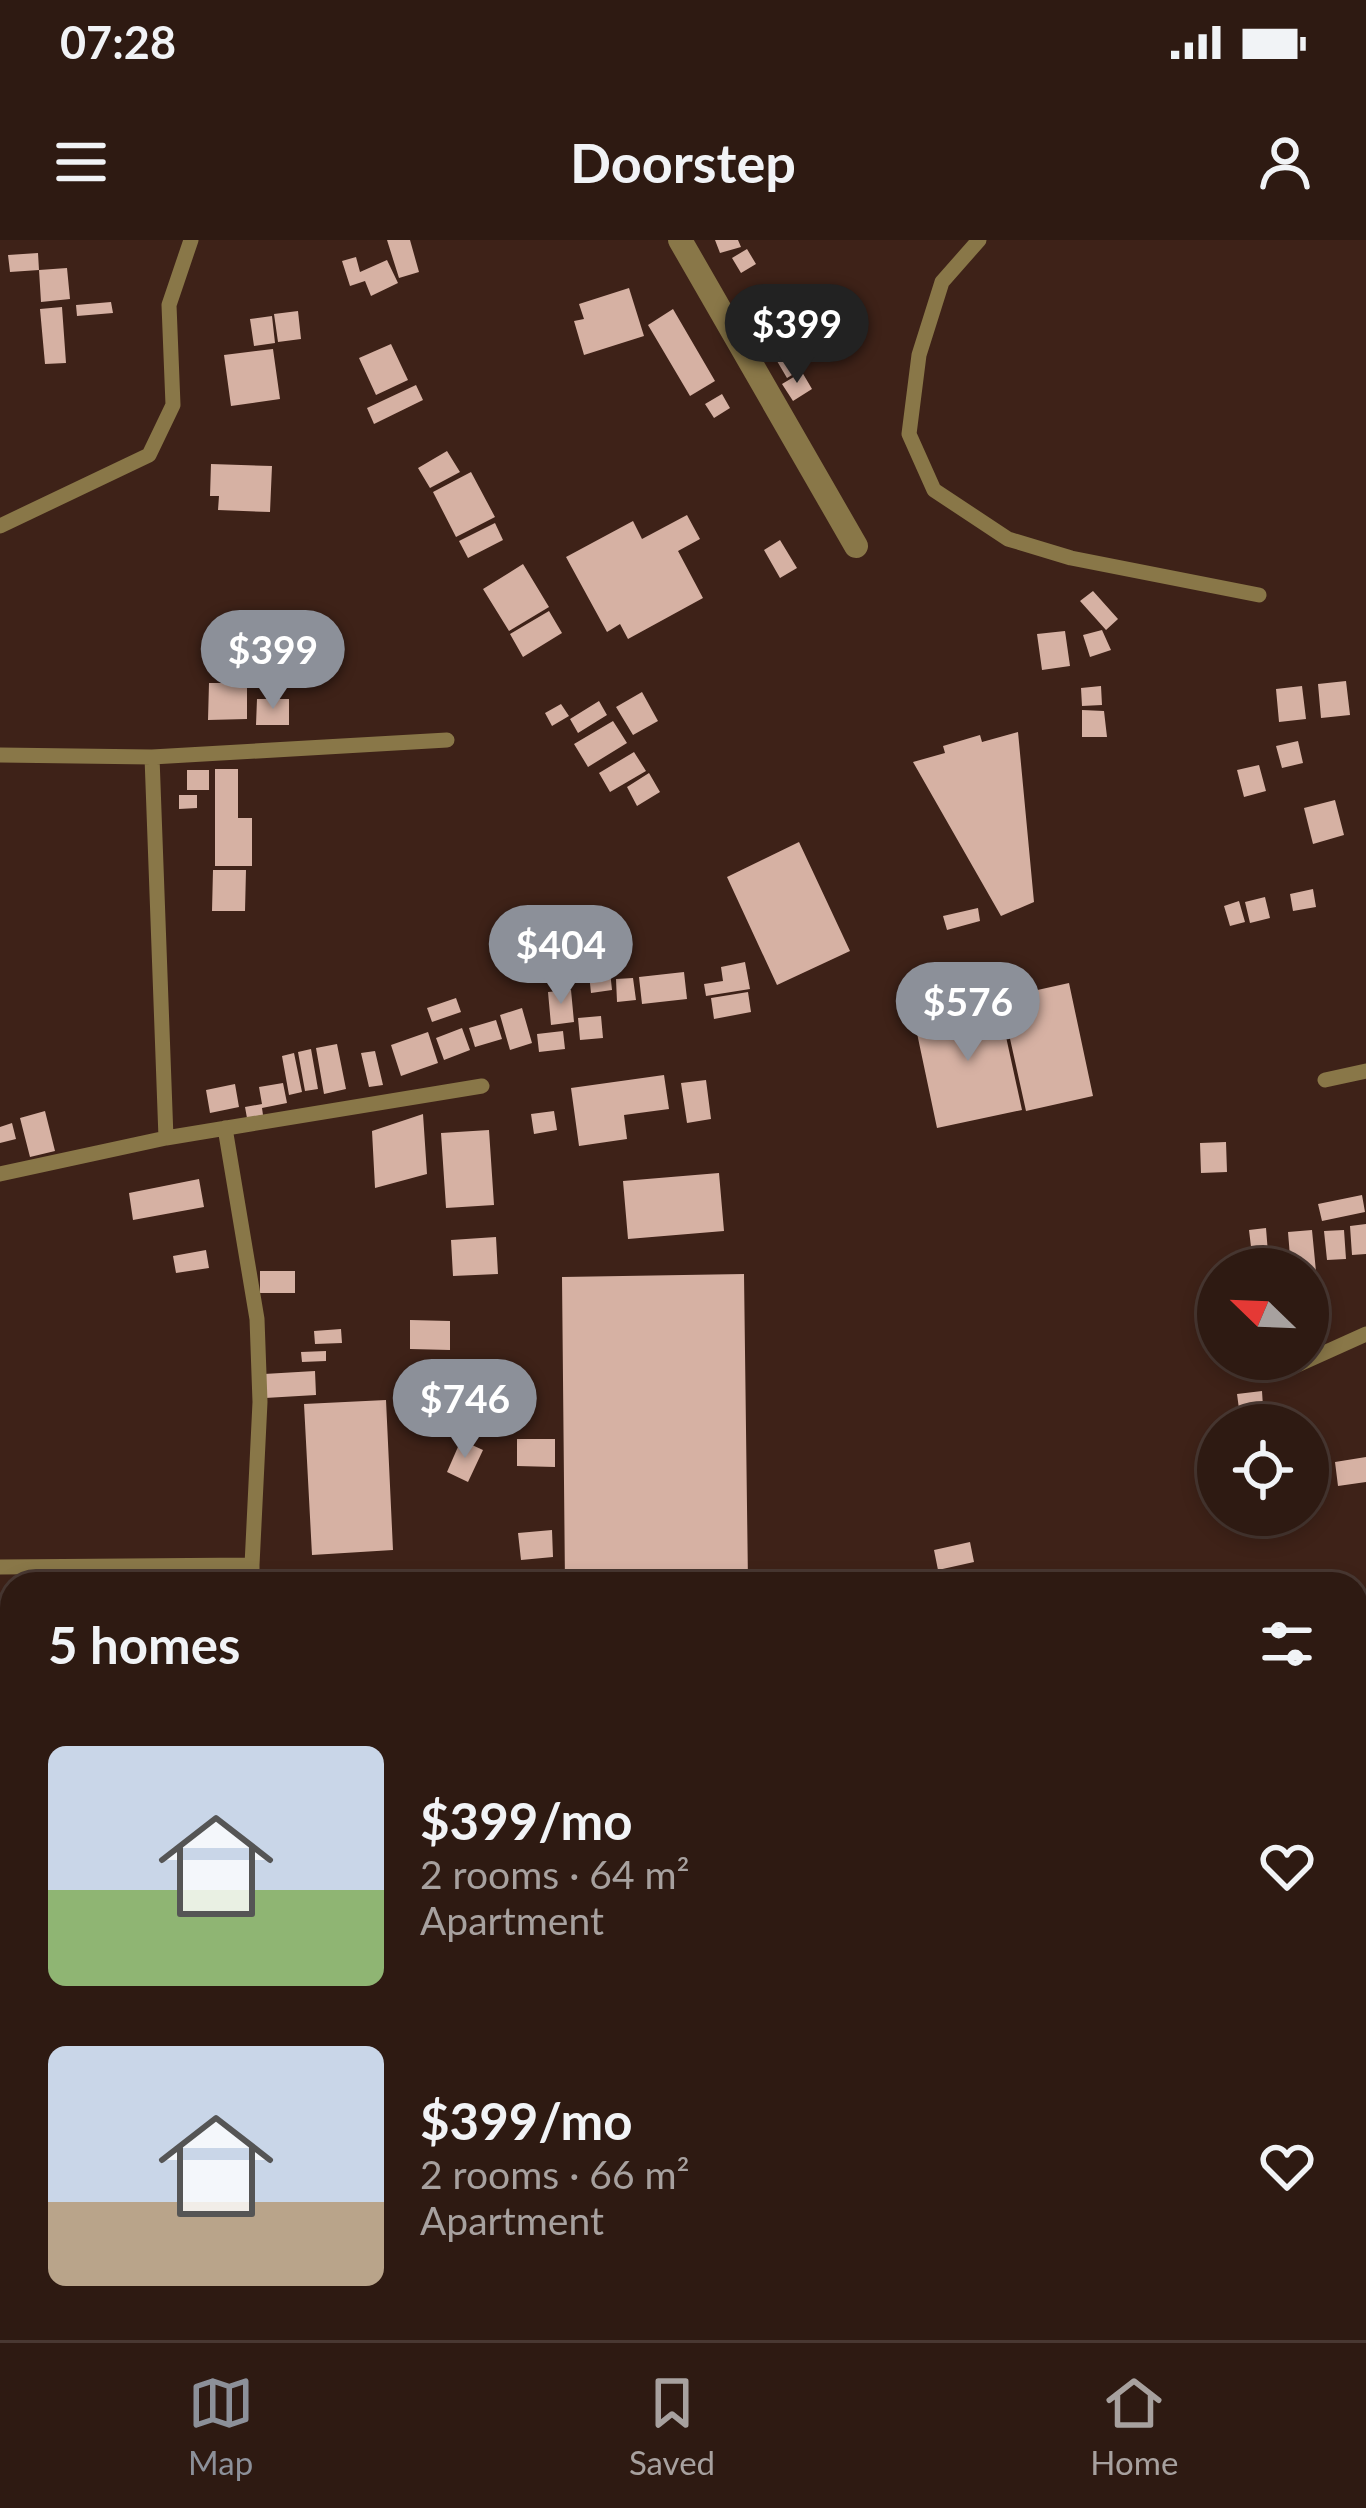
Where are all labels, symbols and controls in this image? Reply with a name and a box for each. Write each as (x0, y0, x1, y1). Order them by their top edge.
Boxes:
text: 07:28 (60, 15, 176, 69)
icon: menu (48, 129, 114, 195)
icon: person (1252, 129, 1318, 195)
text: Doorstep (570, 130, 796, 195)
pin: $399 (726, 284, 868, 386)
text: $399 (752, 300, 842, 346)
pin: $399 (202, 610, 344, 712)
text: $399 (228, 626, 318, 672)
pin: $404 (490, 905, 632, 1007)
text: $404 (516, 921, 606, 967)
pin: $576 (897, 962, 1039, 1064)
text: $576 (923, 978, 1013, 1024)
north arrow (1197, 1248, 1329, 1380)
map controls (1197, 1248, 1329, 1536)
pin: $746 (394, 1359, 536, 1461)
text: $746 (420, 1375, 510, 1421)
button: locate (1197, 1404, 1329, 1536)
icon: filters (1254, 1611, 1320, 1677)
text: 5 homes (48, 1614, 240, 1675)
text: $399/mo (420, 1790, 633, 1851)
icon: home (144, 1794, 288, 1938)
icon: heart (1254, 1833, 1320, 1899)
text: 2 rooms · 64 m² (420, 1851, 690, 1897)
text: Apartment (420, 1897, 604, 1943)
text: $399/mo (420, 2090, 633, 2151)
icon: home (144, 2094, 288, 2238)
icon: heart (1254, 2133, 1320, 2199)
text: 2 rooms · 66 m² (420, 2151, 690, 2197)
text: Apartment (420, 2197, 604, 2243)
tab: Map (188, 2370, 254, 2482)
tab: Saved (629, 2370, 715, 2482)
tab: Home (1090, 2370, 1178, 2482)

